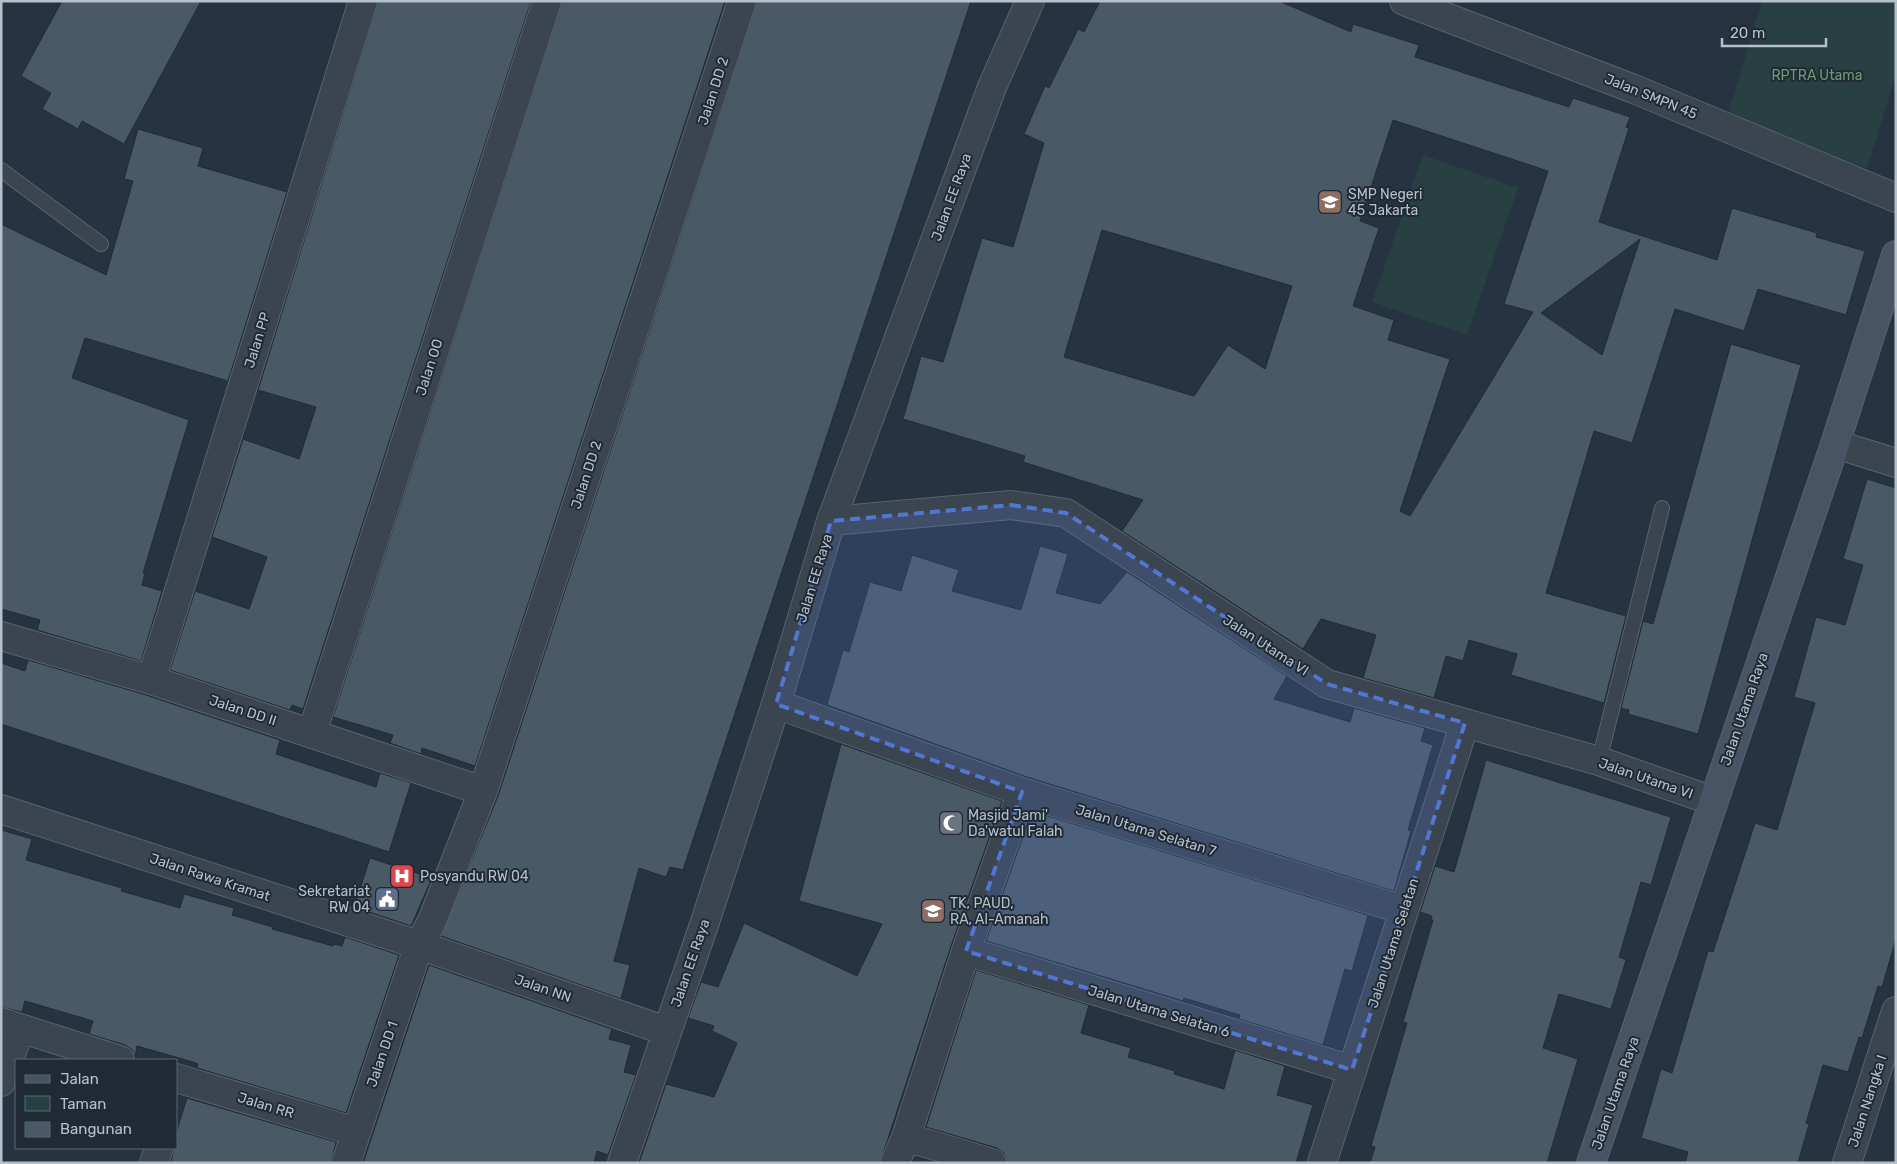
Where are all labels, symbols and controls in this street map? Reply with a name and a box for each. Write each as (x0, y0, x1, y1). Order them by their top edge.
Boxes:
scale bar (1722, 15, 1826, 47)
text: 20 m (1730, 24, 1765, 42)
street label: Jalan DD 2 (694, 55, 732, 127)
park label: RPTRA Utama (1771, 67, 1863, 84)
street label: Jalan SMPN 45 (1602, 70, 1700, 123)
street label: Jalan EE Raya (928, 151, 975, 243)
place label: SMP Negeri 45 Jakarta (1348, 186, 1422, 219)
school or university icon: SMP Negeri 45 Jakarta (1317, 189, 1343, 215)
street label: Jalan PP (241, 310, 274, 370)
street label: Jalan OO (412, 337, 447, 398)
street label: Jalan DD 2 (567, 439, 605, 511)
street label: Jalan EE Raya (793, 532, 836, 625)
street label: Jalan Utama VI (1220, 611, 1312, 679)
street label: Jalan Utama Raya (1717, 651, 1772, 768)
street label: Jalan DD II (207, 692, 279, 729)
street label: Jalan Utama VI (1596, 754, 1695, 803)
street label: Jalan Utama Selatan 7 (1073, 801, 1218, 860)
place label: Masjid Jami' Da'watul Falah (968, 807, 1063, 840)
mosque icon: Masjid Jami' Da'watul Falah (938, 810, 964, 836)
street label: Jalan Rawa Kramat (148, 850, 273, 905)
hospital icon: Posyandu RW 04 (389, 863, 415, 889)
place label: Posyandu RW 04 (420, 868, 529, 885)
street label: Jalan Utama Selatan (1364, 876, 1422, 1010)
place label: Sekretariat RW 04 (298, 883, 371, 916)
public building icon: Sekretariat RW 04 (374, 886, 400, 912)
place label: TK, PAUD, RA, Al-Amanah (950, 895, 1049, 928)
school or university icon: TK, PAUD, RA, Al-Amanah (920, 898, 946, 924)
street label: Jalan EE Raya (667, 917, 713, 1009)
street label: Jalan NN (512, 971, 574, 1006)
street label: Jalan Utama Selatan 6 (1086, 982, 1232, 1041)
street label: Jalan DD 1 (363, 1019, 402, 1089)
street label: Jalan Utama Raya (1588, 1035, 1643, 1152)
street label: Jalan Nangka I (1845, 1053, 1890, 1149)
legend (15, 1059, 178, 1149)
text: Jalan (60, 1070, 99, 1088)
street label: Jalan RR (236, 1089, 296, 1122)
text: Taman (60, 1095, 106, 1113)
text: Bangunan (60, 1120, 132, 1138)

